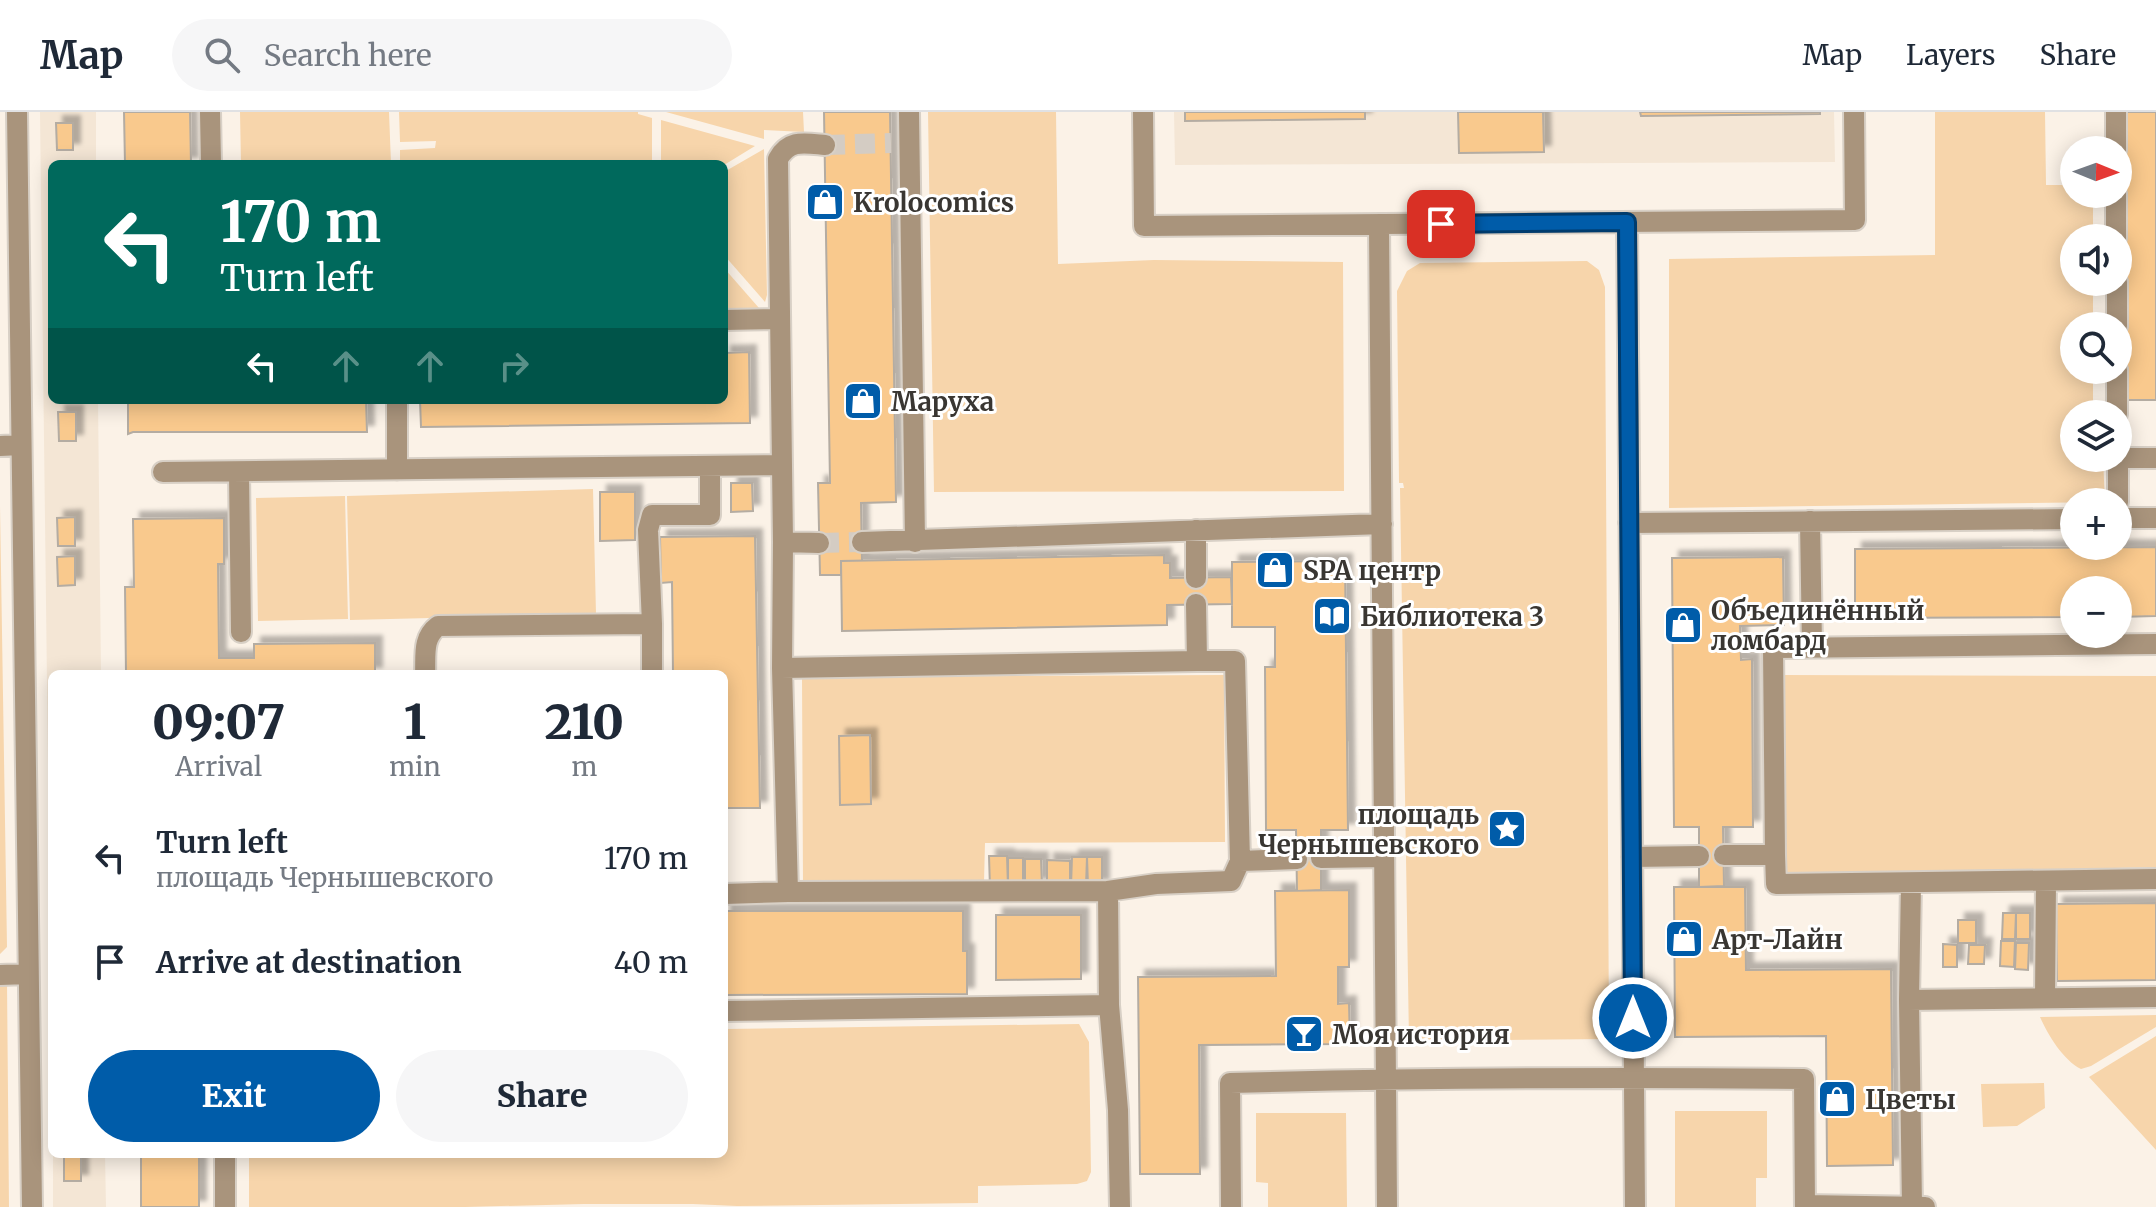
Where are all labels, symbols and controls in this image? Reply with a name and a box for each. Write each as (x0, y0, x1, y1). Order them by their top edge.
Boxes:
search box (172, 19, 732, 91)
text: Map (40, 32, 124, 79)
icon: search (200, 33, 244, 77)
text: Search here (264, 36, 432, 74)
text: Map (1802, 37, 1862, 73)
text: Layers (1906, 37, 1995, 73)
text: Share (2039, 37, 2116, 73)
north arrow (2060, 136, 2132, 208)
map controls (2060, 136, 2132, 648)
shop icon: Krolocomics (804, 181, 846, 223)
place label: Krolocomics (853, 186, 1014, 219)
text: 170 m (220, 187, 381, 257)
pin (1407, 190, 1475, 258)
icon: left (88, 192, 192, 296)
icon: arrive (1419, 202, 1463, 246)
button: sound (2060, 224, 2132, 296)
text: Turn left (220, 256, 374, 301)
button: search (2060, 312, 2132, 384)
icon: left (240, 344, 284, 388)
icon: ahead (324, 344, 368, 388)
icon: ahead (408, 344, 452, 388)
icon: right (492, 344, 536, 388)
shop icon: Маруха (842, 380, 884, 422)
place label: Маруха (891, 385, 994, 418)
button: layers (2060, 400, 2132, 472)
button: + (2060, 488, 2132, 560)
shop icon: SPA центр (1254, 549, 1296, 591)
place label: SPA центр (1303, 554, 1441, 587)
button: − (2060, 576, 2132, 648)
place label: Объединённый ломбард (1711, 594, 1925, 657)
library icon: Библиотека 3 (1311, 595, 1353, 637)
place label: Библиотека 3 (1360, 600, 1544, 633)
shop icon: Объединённый ломбард (1662, 604, 1704, 646)
text: 09:07 (152, 692, 285, 752)
text: 1 (404, 692, 426, 752)
text: 210 (545, 692, 624, 752)
text: Arrival (175, 750, 262, 783)
text: min (389, 750, 441, 783)
text: m (571, 750, 597, 783)
place label: площадь Чернышевского (1258, 798, 1479, 861)
place icon: площадь Чернышевского (1486, 808, 1528, 850)
text: Turn left (156, 823, 288, 861)
icon: left (88, 836, 132, 880)
text: 170 m (604, 839, 688, 877)
text: площадь Чернышевского (156, 861, 493, 894)
shop icon: Арт-Лайн (1663, 918, 1705, 960)
place label: Арт-Лайн (1711, 923, 1843, 956)
icon: arrive (88, 940, 132, 984)
text: Arrive at destination (156, 943, 462, 981)
text: 40 m (614, 943, 688, 981)
position arrow (1591, 976, 1675, 1060)
bar icon: Моя история (1283, 1013, 1325, 1055)
place label: Моя история (1332, 1018, 1510, 1051)
button: Exit (88, 1050, 380, 1142)
button: Share (396, 1050, 688, 1142)
shop icon: Цветы (1816, 1078, 1858, 1120)
place label: Цветы (1865, 1083, 1956, 1116)

